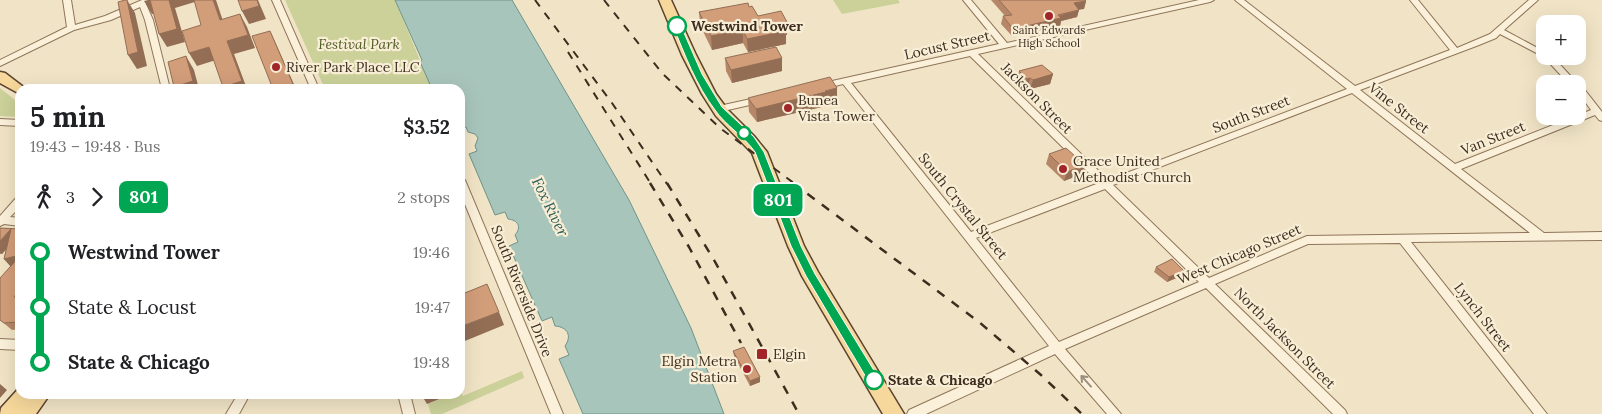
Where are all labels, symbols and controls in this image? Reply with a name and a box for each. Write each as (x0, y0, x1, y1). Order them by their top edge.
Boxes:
marker: Saint Edwards High School (1043, 10, 1055, 22)
map controls (1536, 15, 1586, 125)
button: + (1536, 15, 1586, 65)
marker: Westwind Tower (667, 16, 687, 36)
place label: Westwind Tower (691, 17, 803, 35)
place label: Saint Edwards High School (1013, 23, 1085, 50)
street label: Locust Street (902, 26, 992, 64)
park label: Festival Park (318, 35, 400, 53)
place label: River Park Place LLC (286, 58, 420, 76)
street label: Jackson Street (997, 58, 1077, 138)
marker: River Park Place LLC (270, 61, 282, 73)
button: − (1536, 75, 1586, 125)
street label: Vine Street (1364, 78, 1433, 138)
place label: Bunea Vista Tower (797, 91, 875, 125)
street label: South Street (1210, 91, 1293, 137)
text: 5 min (30, 99, 105, 135)
marker: Bunea Vista Tower (782, 102, 794, 114)
text: $3.52 (403, 115, 450, 139)
street label: Van Street (1457, 117, 1528, 159)
unlabelled marker (737, 126, 751, 140)
text: 19:43 – 19:48 · Bus (30, 136, 160, 156)
street label: South Crystal Street (915, 149, 1012, 263)
place label: Grace United Methodist Church (1073, 152, 1191, 186)
marker: Grace United Methodist Church (1057, 163, 1069, 175)
water label: Fox River (528, 174, 573, 240)
icon: walk (30, 183, 58, 211)
icon: forward (83, 183, 111, 211)
line badge: 801 (749, 184, 807, 216)
text: 801 (129, 185, 158, 208)
text: 3 (66, 187, 75, 207)
text: 2 stops (397, 187, 450, 207)
text: 801 (763, 188, 793, 211)
street label: West Chicago Street (1174, 220, 1304, 288)
street label: South Riverside Drive (487, 223, 557, 360)
text: Westwind Tower (68, 240, 220, 264)
text: 19:46 (413, 242, 450, 262)
street label: Lynch Street (1450, 279, 1516, 356)
street label: North Jackson Street (1231, 284, 1340, 393)
text: State & Locust (68, 295, 196, 319)
text: 19:47 (415, 297, 450, 317)
place label: Elgin (773, 345, 807, 363)
marker: Elgin (755, 347, 769, 361)
text: State & Chicago (68, 350, 210, 374)
text: 19:48 (413, 352, 450, 372)
place label: Elgin Metra Station (661, 352, 737, 386)
marker: Elgin Metra Station (741, 363, 753, 375)
marker: State & Chicago (864, 370, 884, 390)
place label: State & Chicago (888, 371, 993, 389)
one-way arrow (1081, 375, 1092, 388)

